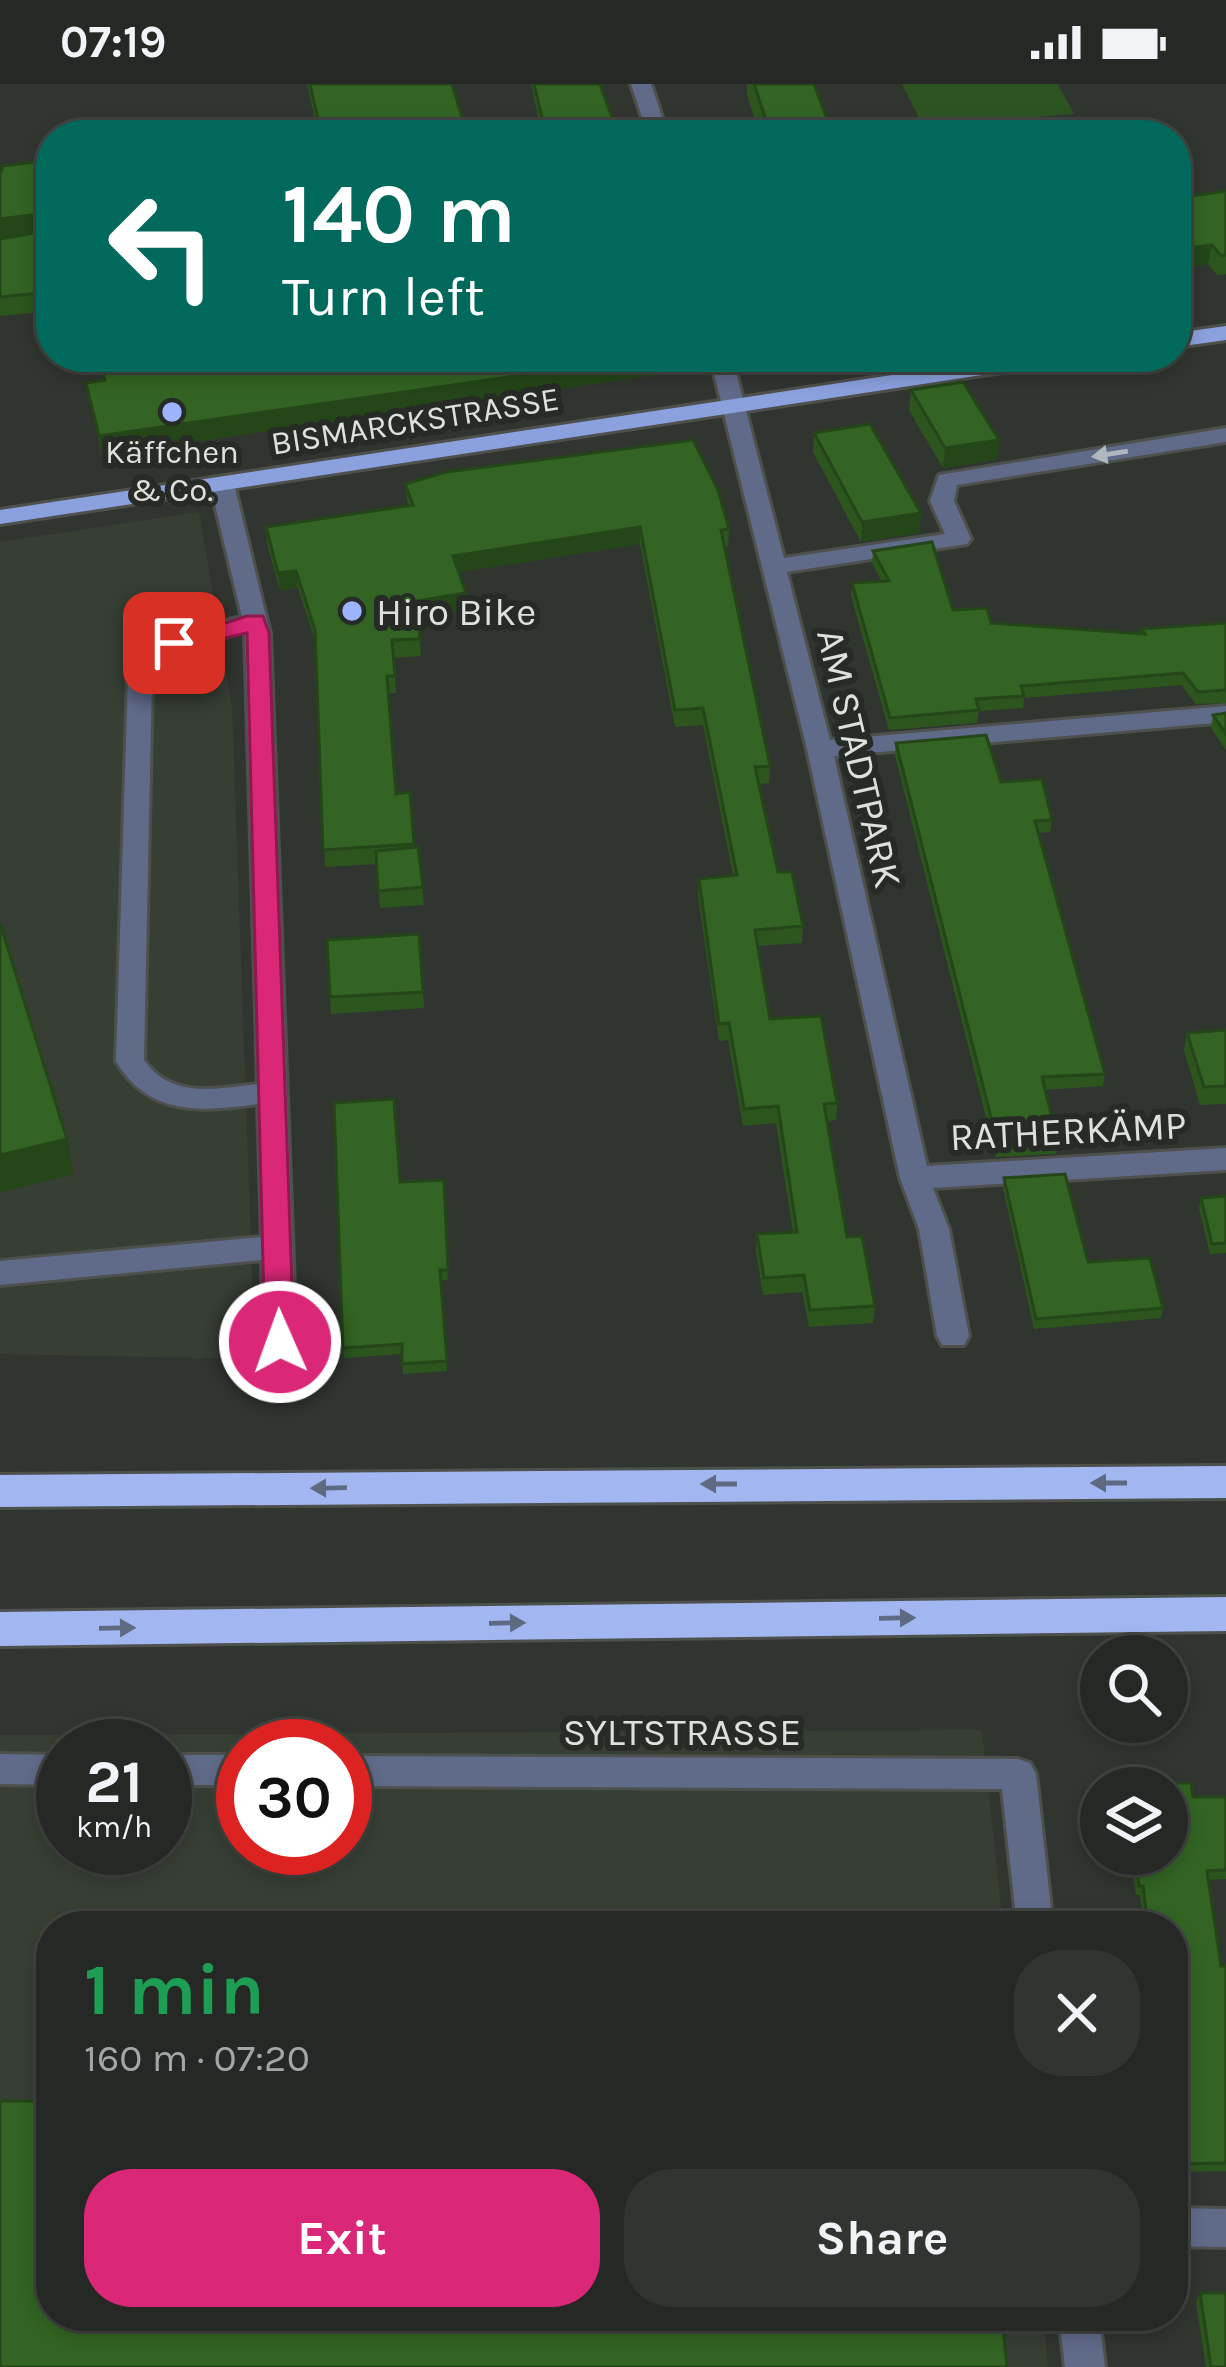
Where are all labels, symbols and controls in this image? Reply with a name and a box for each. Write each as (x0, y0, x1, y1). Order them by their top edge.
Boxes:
text: 07:19 (60, 16, 166, 68)
text: 140 m (282, 165, 516, 263)
icon: left (84, 168, 240, 324)
text: Turn left (282, 265, 485, 329)
street label: BISMARCKSTRASSE (268, 379, 562, 463)
marker: Käffchen & Co. (159, 399, 185, 425)
place label: Käffchen & Co. (105, 433, 239, 509)
one-way arrow (1091, 445, 1129, 463)
place label: Hiro Bike (376, 589, 536, 635)
pin (123, 592, 225, 694)
marker: Hiro Bike (339, 598, 365, 624)
icon: arrive (141, 610, 207, 676)
street label: AM STADTPARK (807, 624, 911, 892)
street label: RATHERKÄMP (949, 1102, 1188, 1160)
position arrow (217, 1279, 343, 1405)
one-way arrow (1089, 1473, 1127, 1493)
one-way arrow (699, 1474, 737, 1494)
one-way arrow (309, 1478, 347, 1498)
one-way arrow (879, 1608, 917, 1628)
one-way arrow (489, 1613, 527, 1633)
one-way arrow (99, 1618, 137, 1637)
map controls (1080, 1635, 1188, 1875)
button: search (1080, 1635, 1188, 1743)
street label: SYLTSTRASSE (563, 1709, 801, 1755)
speed limit sign: 30 (216, 1719, 372, 1875)
text: 21 (85, 1747, 143, 1817)
button: layers (1080, 1767, 1188, 1875)
text: km/h (76, 1809, 152, 1845)
text: 1 min (84, 1948, 265, 2032)
button: close (1014, 1950, 1140, 2076)
text: 160 m · 07:20 (84, 2035, 310, 2081)
button: Exit (84, 2169, 600, 2307)
button: Share (624, 2169, 1140, 2307)

